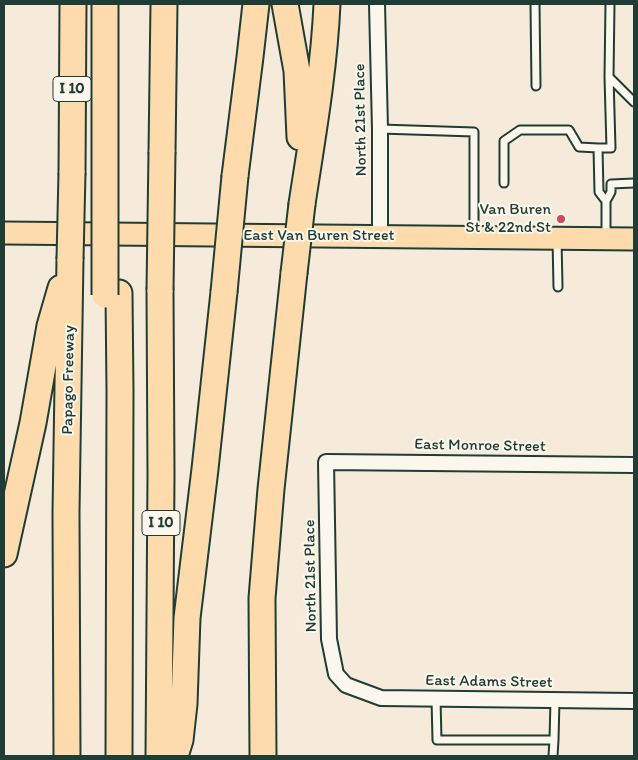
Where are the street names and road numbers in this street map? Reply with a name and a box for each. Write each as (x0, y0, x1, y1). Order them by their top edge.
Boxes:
street label: North 21st Place (350, 63, 372, 177)
road number: I 10 (53, 76, 91, 102)
street label: East Van Buren Street (243, 226, 395, 246)
street label: Papago Freeway (58, 325, 80, 435)
street label: East Monroe Street (414, 435, 546, 457)
road number: I 10 (142, 510, 180, 536)
street label: North 21st Place (300, 519, 322, 633)
street label: East Adams Street (425, 671, 553, 693)

